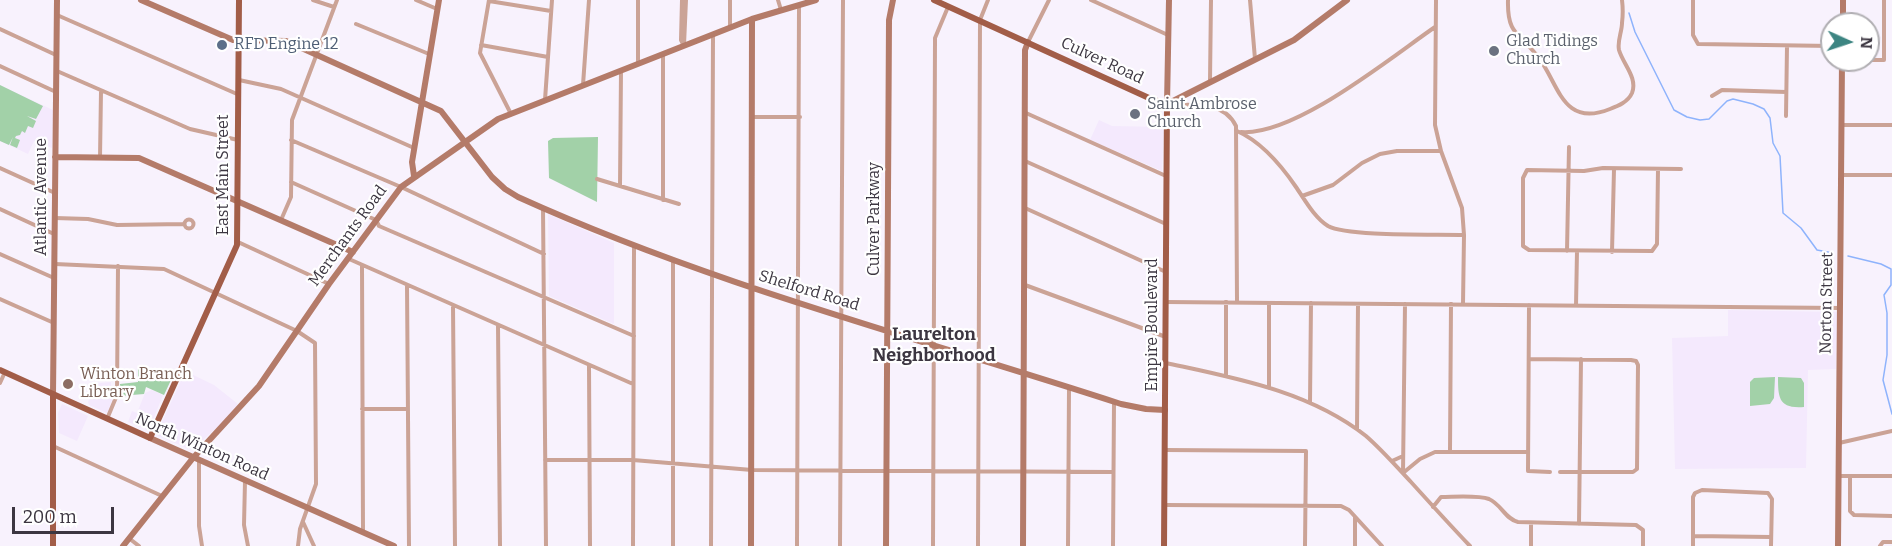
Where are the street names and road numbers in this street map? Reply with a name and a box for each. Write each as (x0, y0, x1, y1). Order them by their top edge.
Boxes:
street label: Culver Road (1058, 34, 1146, 88)
street label: East Main Street (214, 114, 234, 236)
street label: Atlantic Avenue (32, 138, 52, 256)
street label: Culver Parkway (865, 162, 885, 276)
street label: Merchants Road (305, 182, 391, 290)
street label: Norton Street (1817, 252, 1837, 354)
street label: Empire Boulevard (1143, 258, 1163, 392)
street label: Shelford Road (756, 267, 862, 315)
street label: North Winton Road (132, 409, 272, 485)

